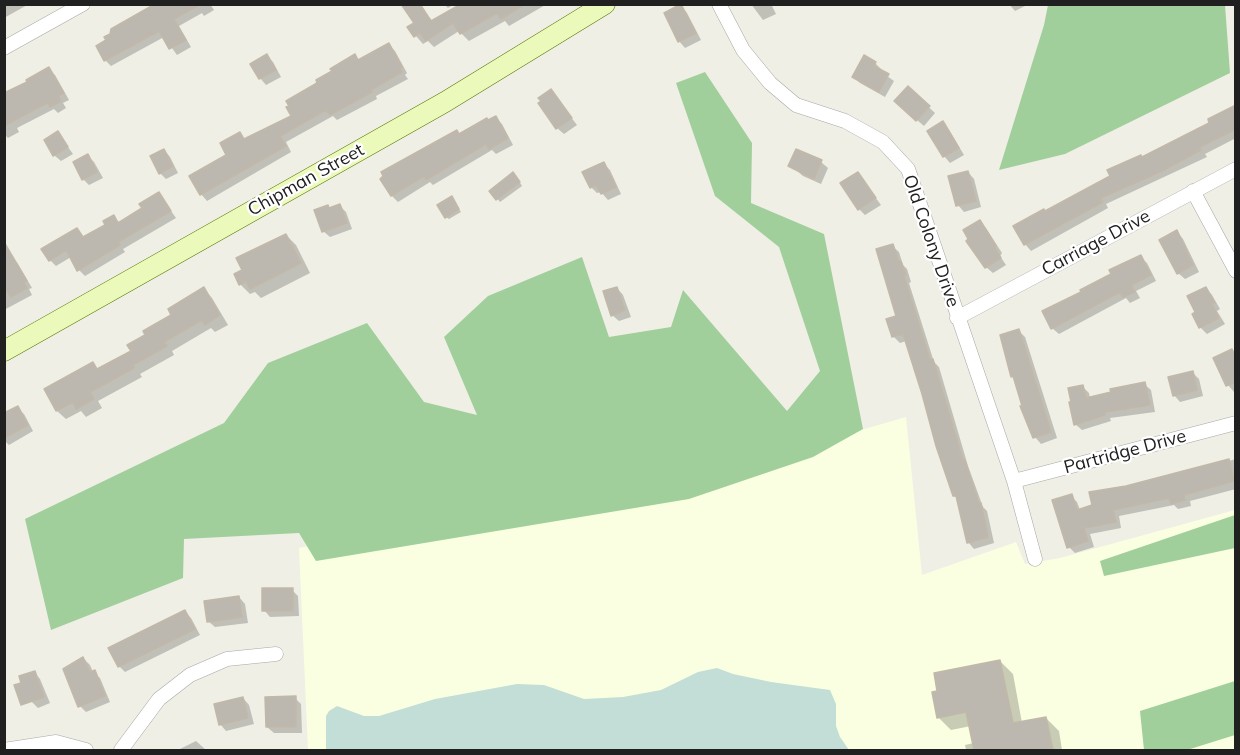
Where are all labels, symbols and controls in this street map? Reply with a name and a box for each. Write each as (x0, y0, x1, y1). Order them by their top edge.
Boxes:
street label: Chipman Street (244, 139, 368, 221)
street label: Old Colony Drive (898, 172, 964, 310)
street label: Carriage Drive (1038, 205, 1154, 281)
street label: Partridge Drive (1061, 425, 1189, 479)

